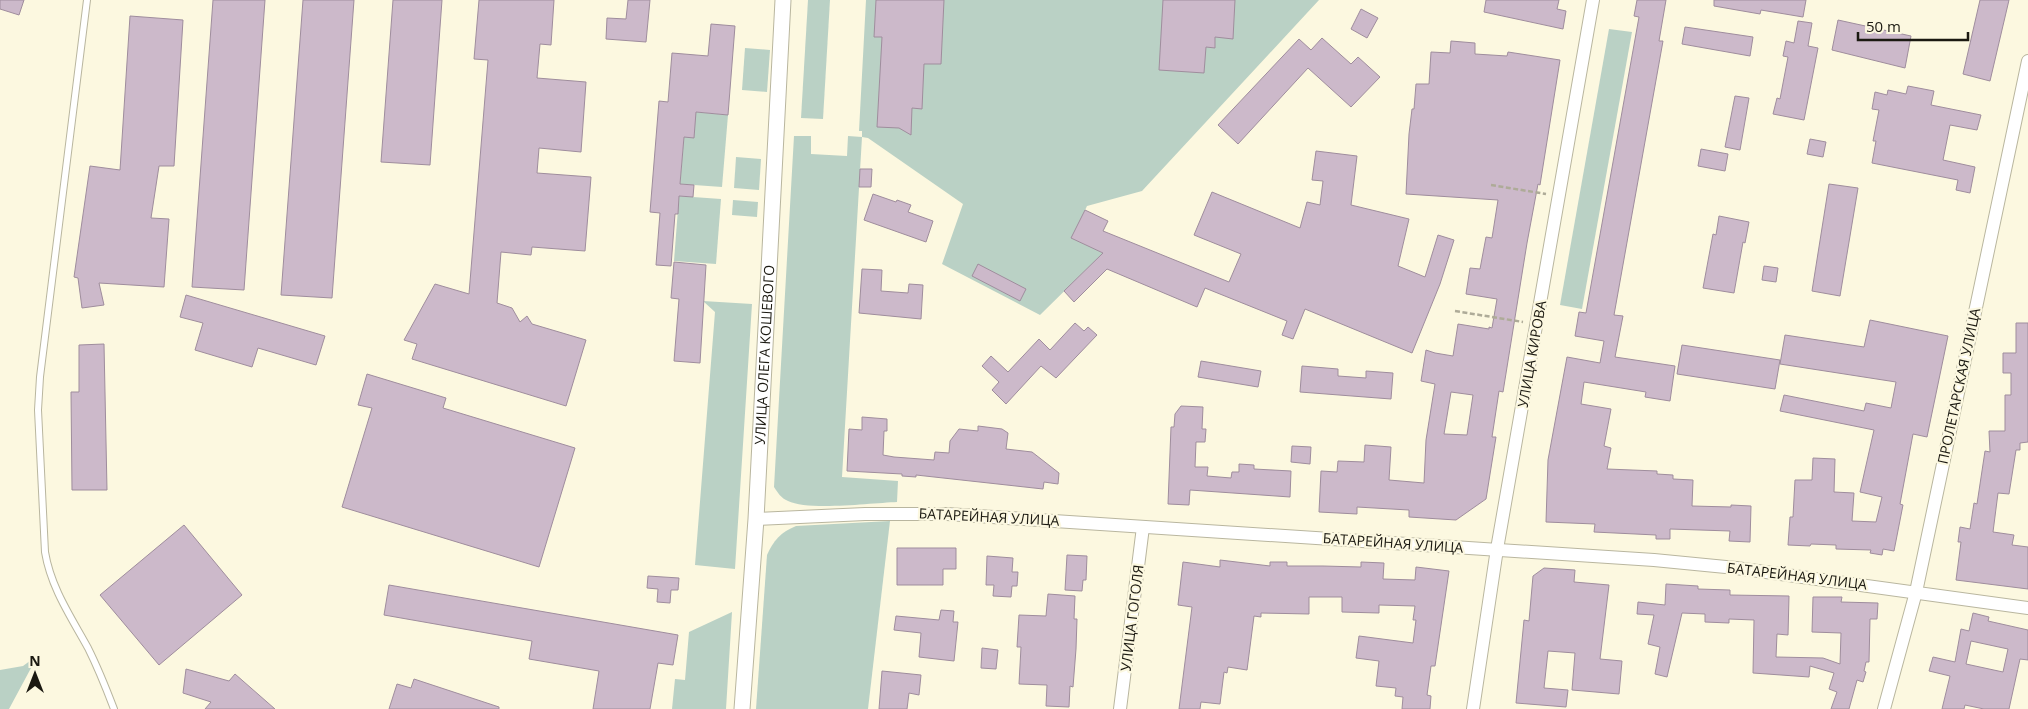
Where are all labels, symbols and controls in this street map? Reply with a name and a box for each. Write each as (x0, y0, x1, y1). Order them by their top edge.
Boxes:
scale bar (1858, 10, 1968, 42)
text: 50 m (1866, 16, 1901, 36)
street label: УЛИЦА ОЛЕГА КОШЕВОГО (750, 264, 778, 445)
street label: УЛИЦА КИРОВА (1513, 299, 1550, 409)
street label: ПРОЛЕТАРСКАЯ УЛИЦА (1933, 306, 1984, 466)
street label: БАТАРЕЙНАЯ УЛИЦА (918, 503, 1060, 530)
street label: БАТАРЕЙНАЯ УЛИЦА (1322, 528, 1464, 557)
street label: БАТАРЕЙНАЯ УЛИЦА (1726, 557, 1868, 594)
street label: УЛИЦА ГОГОЛЯ (1116, 564, 1147, 672)
north arrow (10, 649, 60, 699)
text: N (29, 651, 41, 670)

